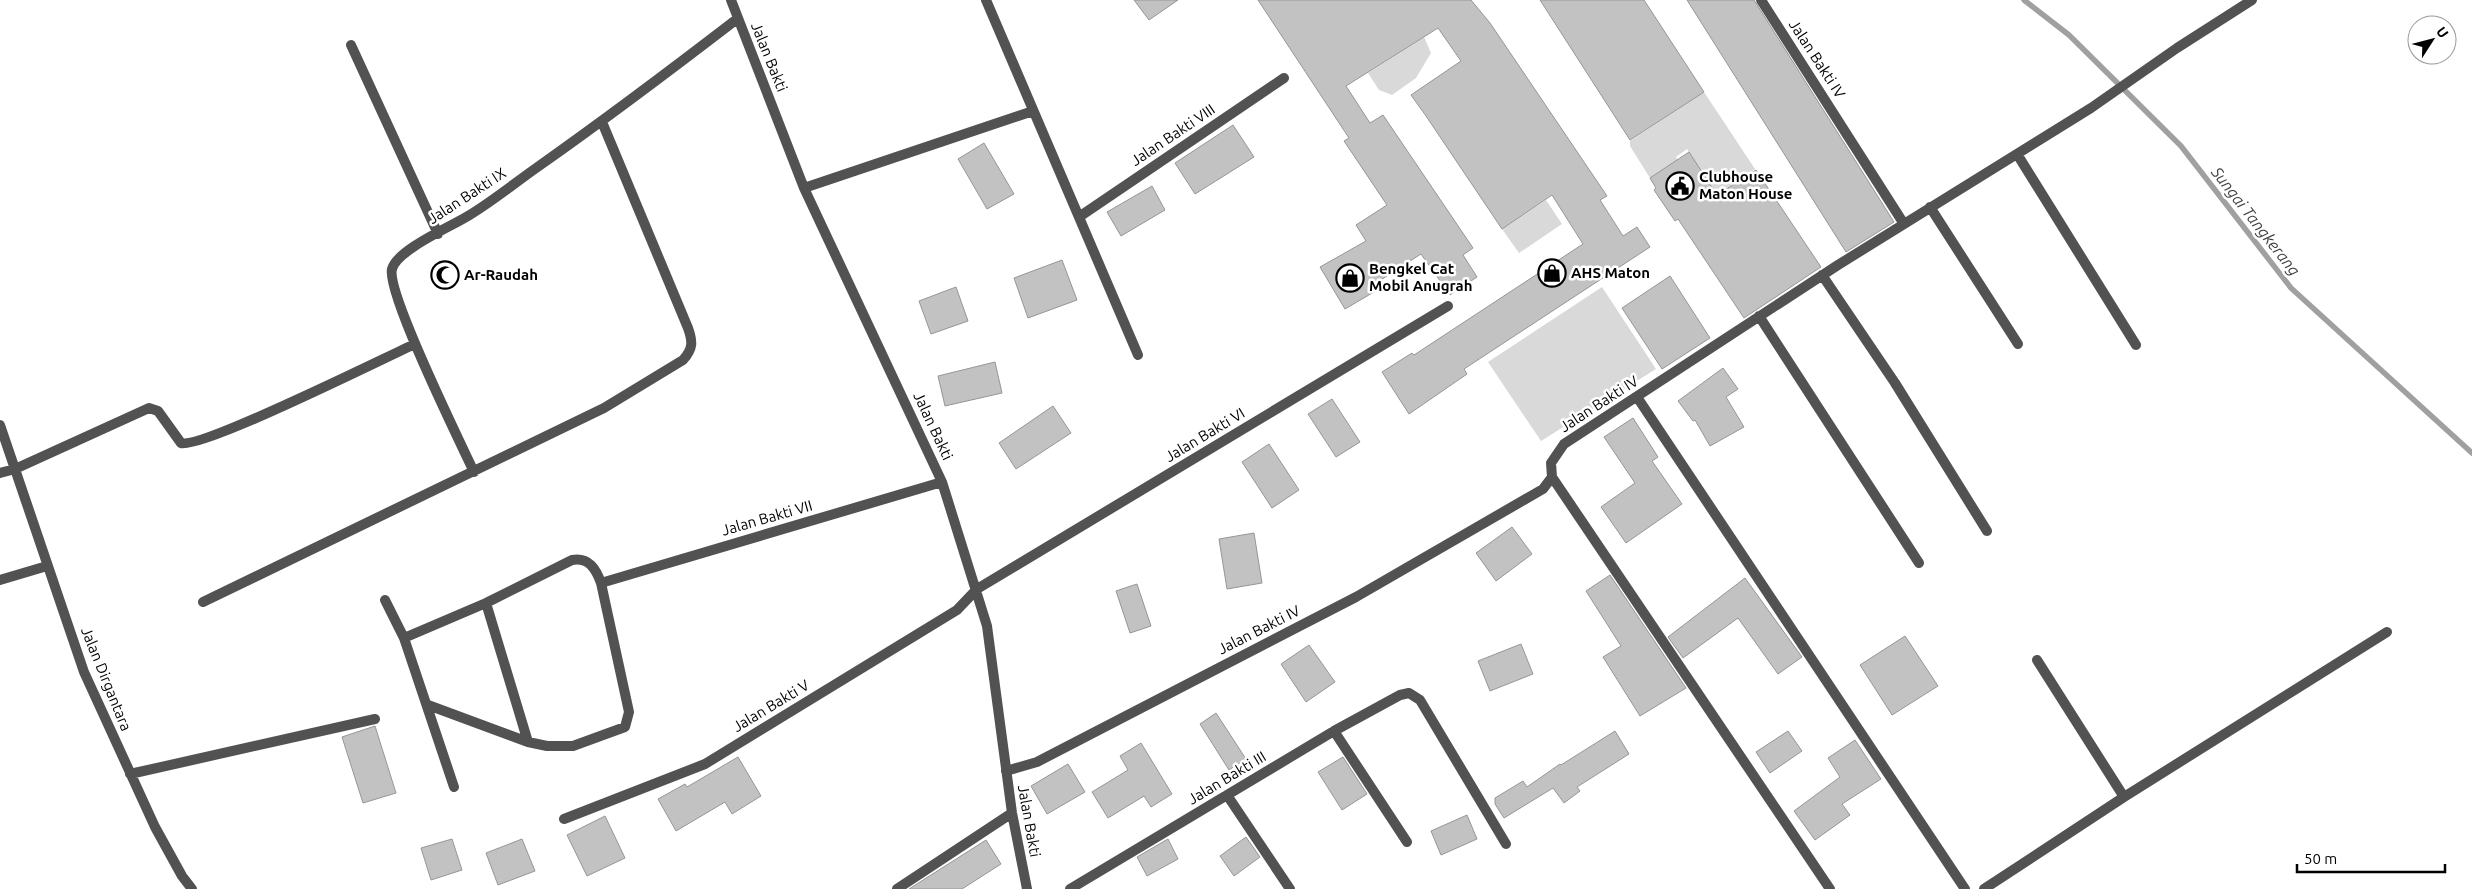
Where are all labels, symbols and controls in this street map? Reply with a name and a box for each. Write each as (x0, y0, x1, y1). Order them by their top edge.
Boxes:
north arrow (2407, 15, 2457, 65)
street label: Jalan Bakti IV (1786, 16, 1849, 101)
street label: Jalan Bakti (748, 20, 791, 94)
text: U (2433, 24, 2452, 41)
street label: Jalan Bakti VIII (1128, 100, 1218, 169)
water label: Sungai Tangkerang (2207, 162, 2304, 279)
street label: Jalan Bakti IX (425, 164, 509, 227)
place label: Clubhouse Maton House (1699, 168, 1793, 202)
public building icon: Clubhouse Maton House (1665, 171, 1695, 201)
shop icon: AHS Maton (1537, 258, 1567, 288)
mosque icon: Ar-Raudah (430, 260, 460, 290)
place label: Bengkel Cat Mobil Anugrah (1369, 260, 1473, 294)
shop icon: Bengkel Cat Mobil Anugrah (1335, 263, 1365, 293)
place label: AHS Maton (1571, 264, 1650, 281)
place label: Ar-Raudah (464, 266, 538, 283)
street label: Jalan Bakti IV (1556, 372, 1641, 435)
street label: Jalan Bakti (910, 389, 957, 463)
street label: Jalan Bakti VI (1162, 404, 1248, 465)
street label: Jalan Bakti VII (719, 496, 814, 539)
street label: Jalan Bakti IV (1215, 601, 1303, 658)
street label: Jalan Dirgantara (78, 624, 135, 733)
street label: Jalan Bakti V (729, 676, 812, 735)
street label: Jalan Bakti III (1185, 748, 1269, 808)
street label: Jalan Bakti (1015, 783, 1044, 858)
scale bar (2297, 842, 2444, 874)
text: 50 m (2304, 850, 2337, 867)

